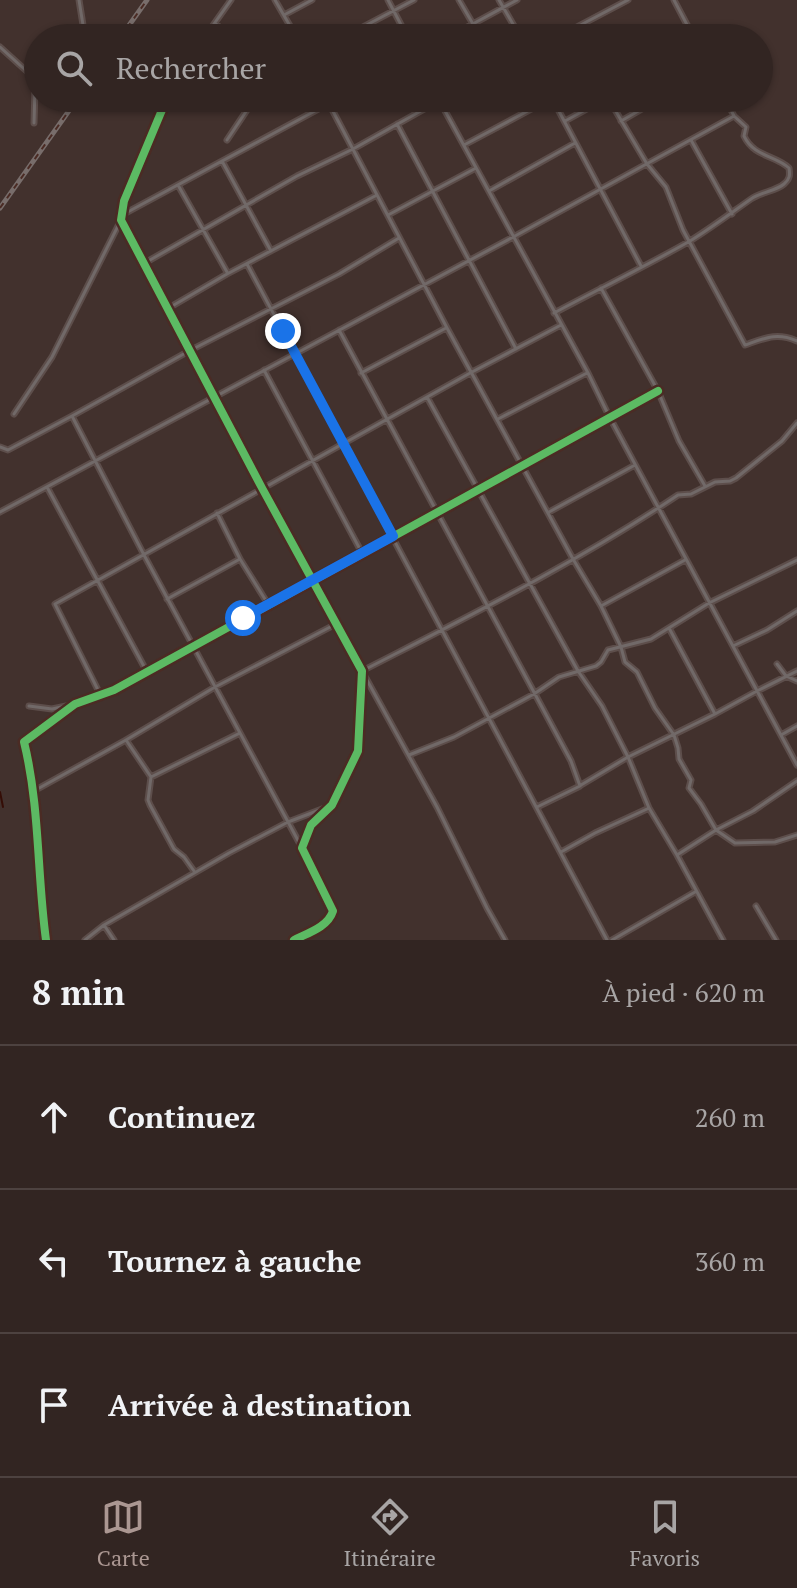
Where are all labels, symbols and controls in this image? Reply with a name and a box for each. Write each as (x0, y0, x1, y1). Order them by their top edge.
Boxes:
search box (24, 24, 773, 112)
icon: search (52, 46, 96, 90)
text: Rechercher (116, 48, 266, 88)
route end (265, 313, 301, 349)
route start (225, 600, 261, 636)
text: 8 min (32, 970, 125, 1015)
text: À pied · 620 m (602, 975, 765, 1009)
icon: ahead (32, 1095, 76, 1139)
text: Continuez (108, 1097, 255, 1137)
text: 260 m (695, 1100, 765, 1134)
icon: left (32, 1239, 76, 1283)
text: Tournez à gauche (108, 1241, 362, 1281)
text: 360 m (695, 1244, 765, 1278)
icon: arrive (32, 1383, 76, 1427)
text: Arrivée à destination (108, 1385, 411, 1425)
tab: Carte (97, 1495, 150, 1572)
tab: Itinéraire (344, 1495, 436, 1572)
tab: Favoris (630, 1495, 700, 1572)

